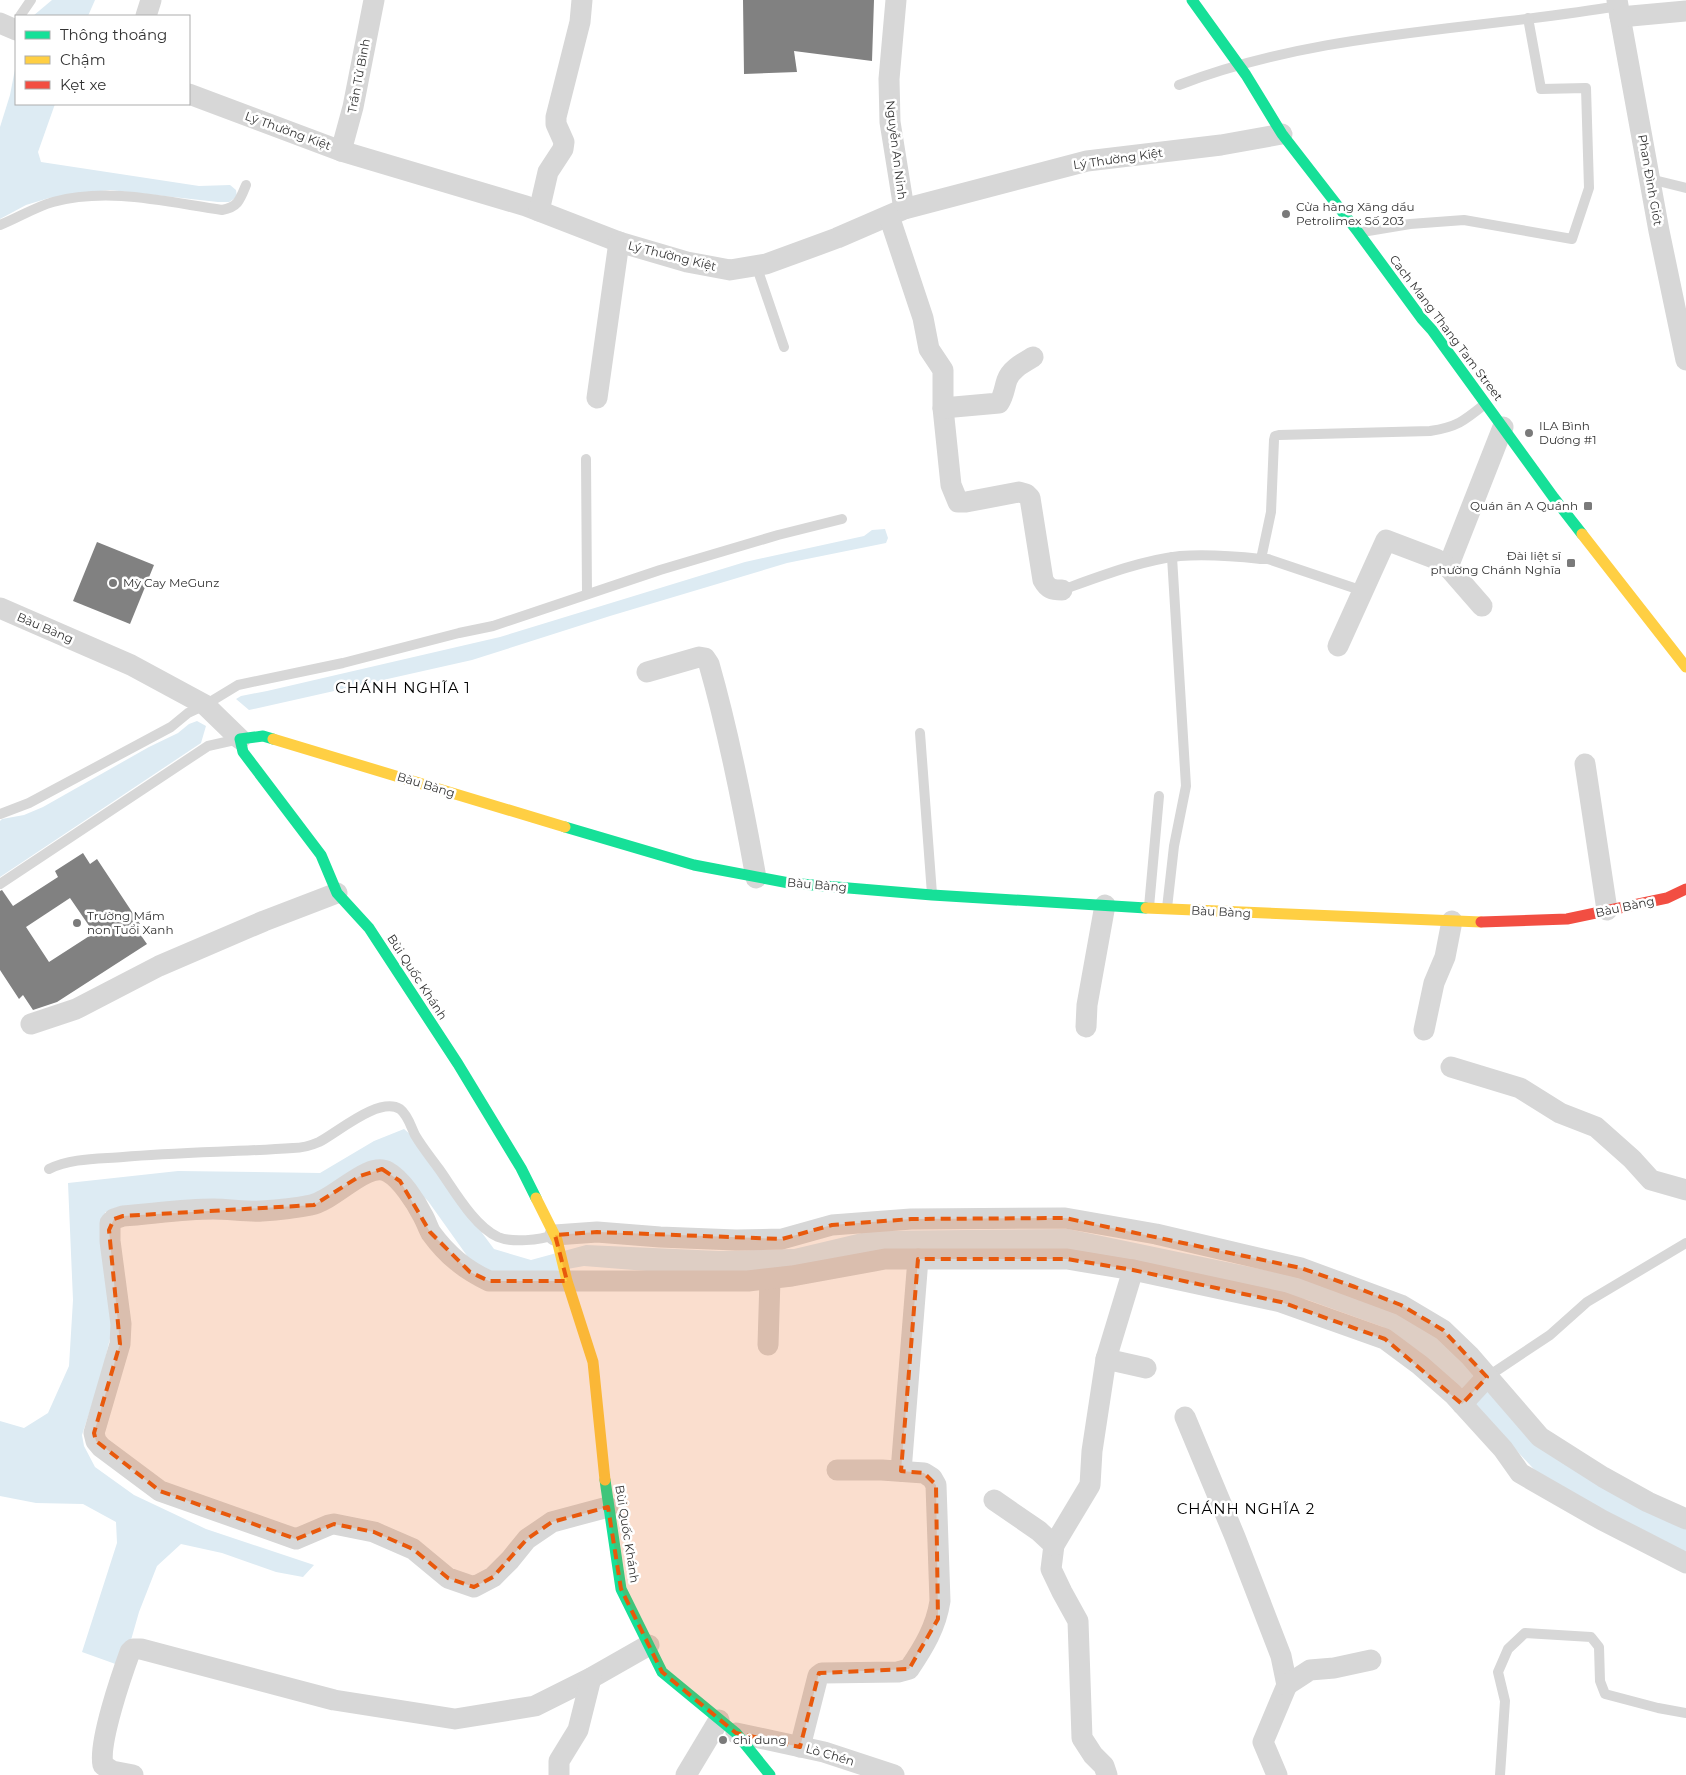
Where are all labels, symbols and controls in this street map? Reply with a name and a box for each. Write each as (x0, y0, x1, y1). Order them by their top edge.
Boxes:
legend (15, 15, 190, 105)
text: Thông thoáng (60, 25, 167, 44)
street label: Trần Tử Bình (344, 37, 373, 115)
text: Chậm (60, 50, 106, 69)
text: Kẹt xe (60, 75, 106, 94)
street label: Nguyễn An Ninh (883, 99, 910, 200)
street label: Lý Thường Kiệt (243, 108, 333, 153)
street label: Phan Đình Giót (1635, 133, 1666, 227)
street label: Lý Thường Kiệt (1072, 145, 1164, 172)
place label: Cửa hàng Xăng dầu Petrolimex Số 203 (1296, 199, 1415, 228)
marker: Cửa hàng Xăng dầu Petrolimex Số 203 (1280, 208, 1292, 220)
street label: Lý Thường Kiệt (626, 237, 718, 274)
street label: Cach Mang Thang Tam Street (1387, 252, 1506, 404)
place label: ILA Bình Dương #1 (1539, 418, 1597, 447)
marker: ILA Bình Dương #1 (1523, 427, 1535, 439)
place label: Quán ăn A Quánh (1470, 498, 1578, 513)
marker: Quán ăn A Quánh (1582, 500, 1594, 512)
place label: Đài liệt sĩ phường Chánh Nghĩa (1430, 548, 1562, 577)
marker: Đài liệt sĩ phường Chánh Nghĩa (1565, 557, 1577, 569)
place label: Mỳ Cay MeGunz (123, 575, 219, 590)
marker: Mỳ Cay MeGunz (107, 577, 119, 589)
street label: Bàu Bàng (15, 609, 76, 646)
district label: CHÁNH NGHĨA 1 (335, 678, 471, 697)
street label: Bàu Bàng (395, 769, 457, 800)
street label: Bàu Bàng (787, 874, 847, 895)
street label: Bàu Bàng (1594, 893, 1656, 920)
street label: Bàu Bàng (1191, 902, 1251, 921)
place label: Trường Mầm non Tuổi Xanh (87, 908, 174, 937)
marker: Trường Mầm non Tuổi Xanh (71, 917, 83, 929)
street label: Bùi Quốc Khánh (384, 931, 451, 1022)
street label: Bùi Quốc Khánh (612, 1484, 643, 1584)
district label: CHÁNH NGHĨA 2 (1177, 1499, 1315, 1518)
place label: chi dung (733, 1732, 787, 1747)
marker: chi dung (717, 1734, 729, 1746)
street label: Lò Chén (804, 1740, 856, 1769)

